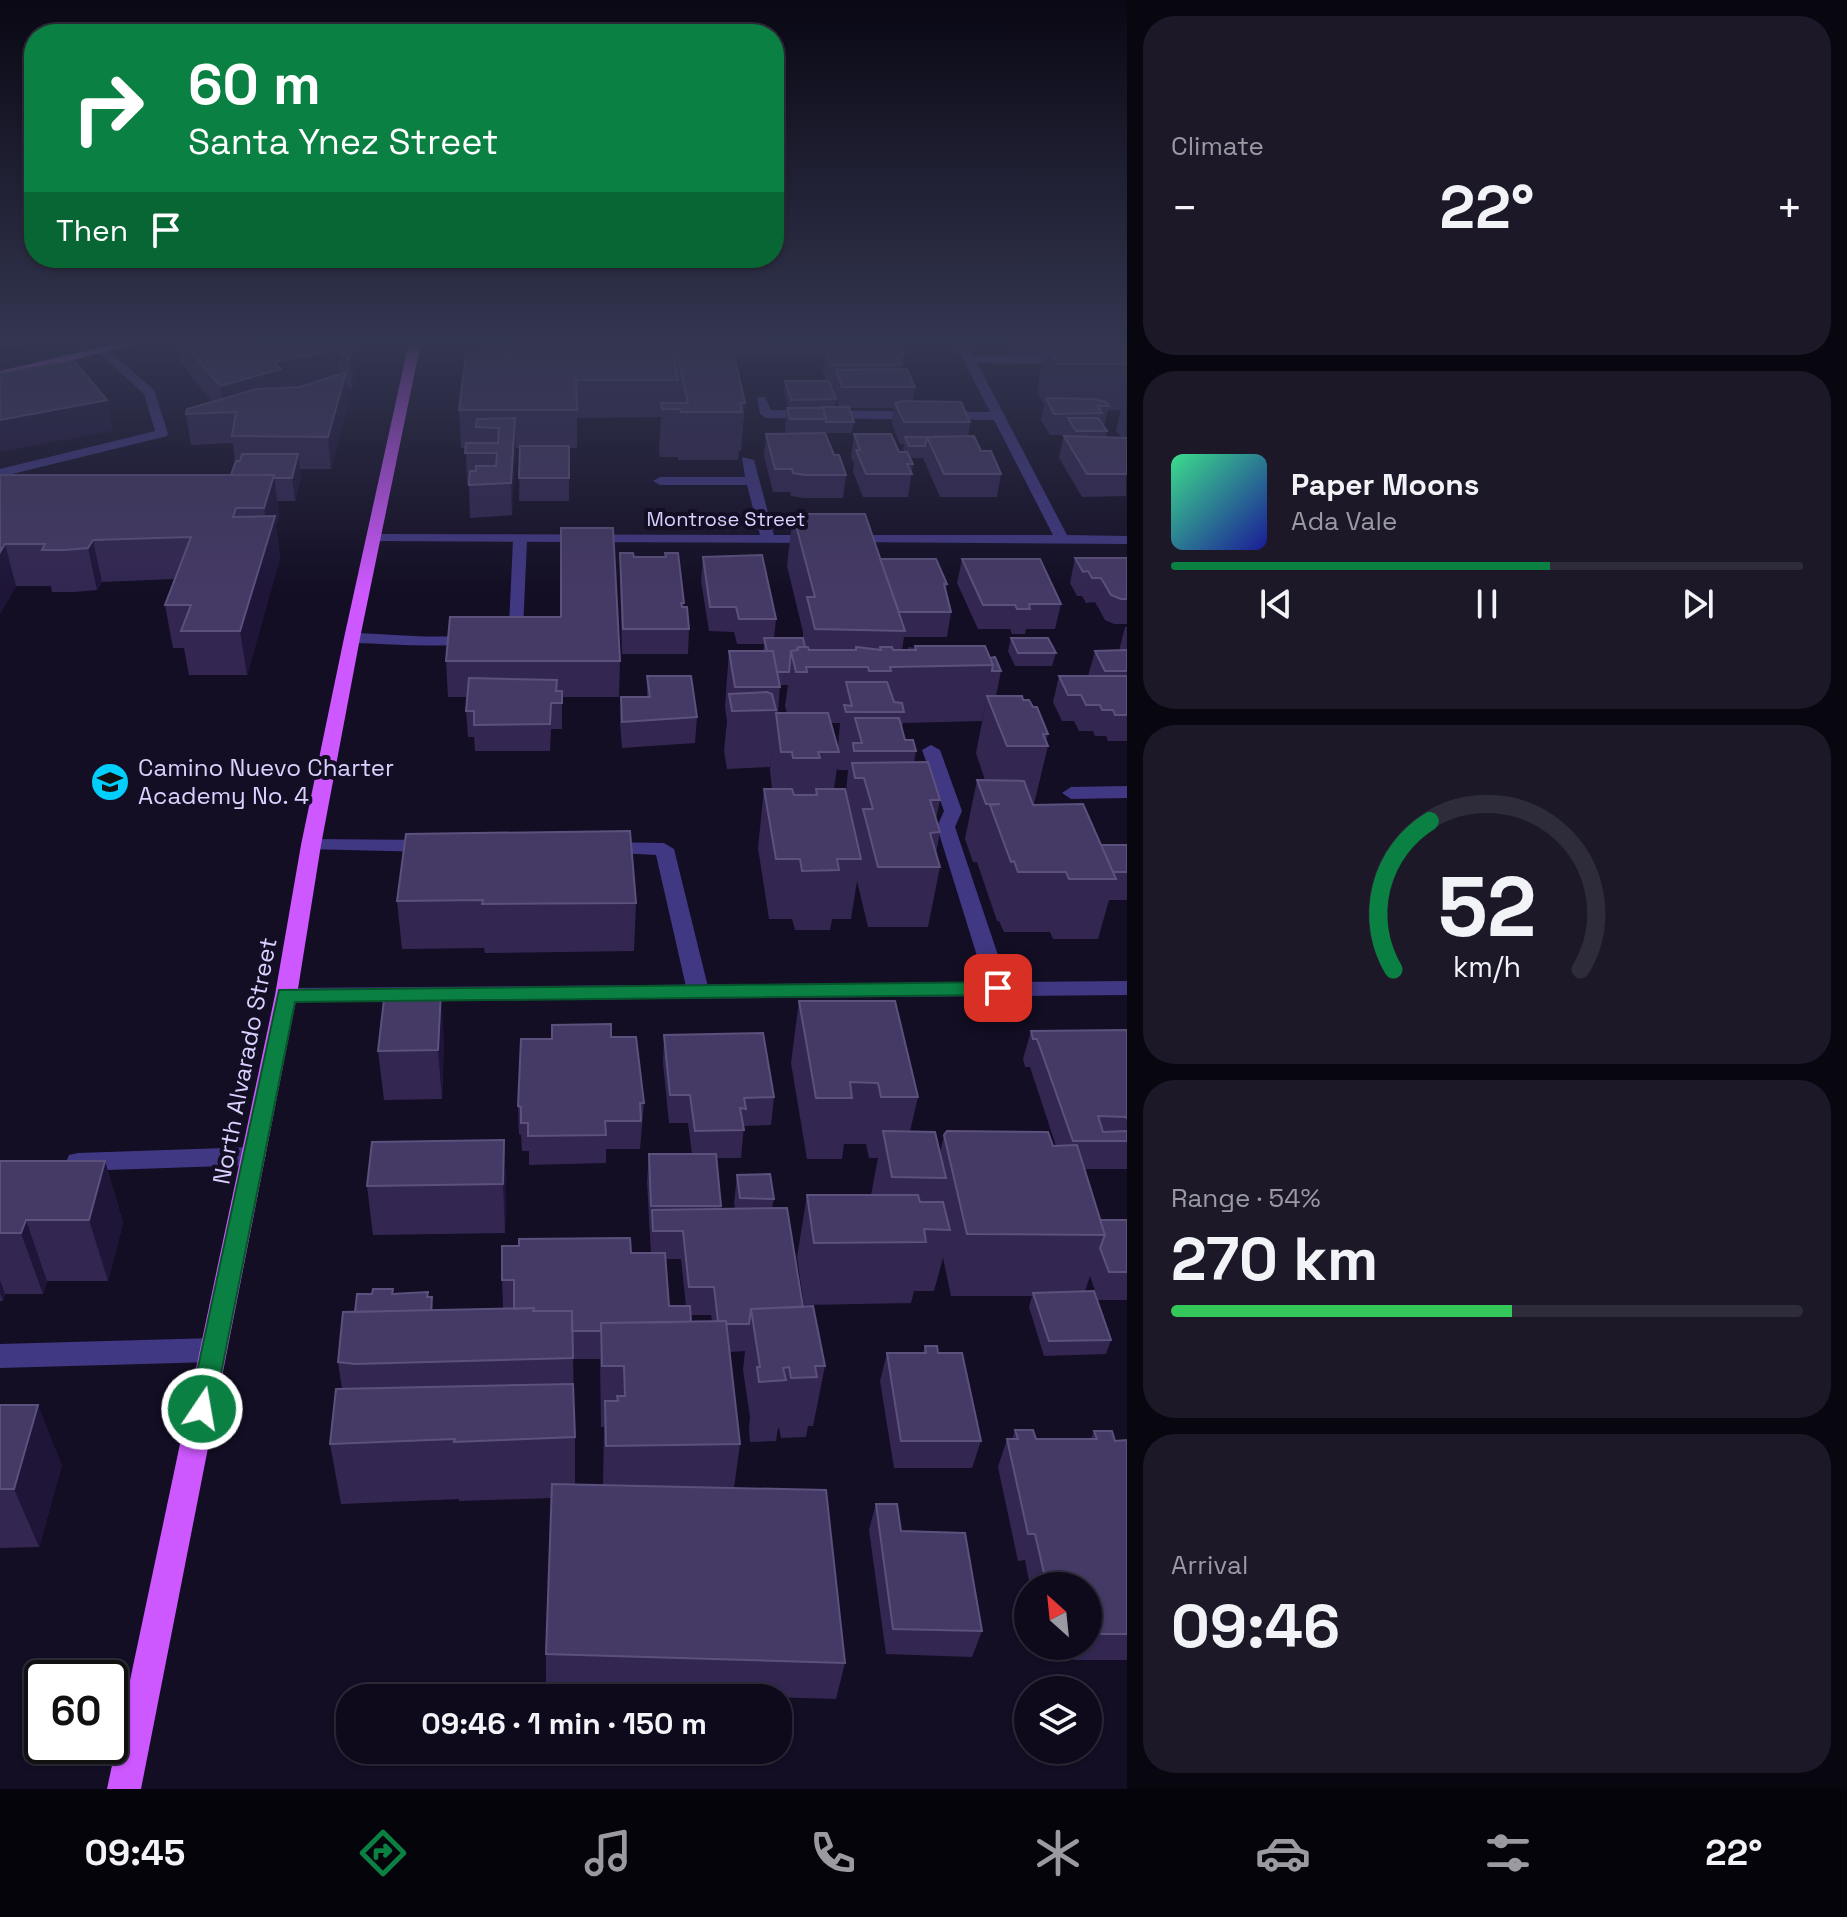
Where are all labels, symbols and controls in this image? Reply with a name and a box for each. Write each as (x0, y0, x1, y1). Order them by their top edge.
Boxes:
text: 60 m (188, 49, 321, 120)
icon: right (56, 56, 160, 160)
text: Santa Ynez Street (188, 119, 499, 165)
text: Climate (1171, 129, 1264, 163)
text: 22° (1440, 169, 1534, 246)
text: − (1171, 180, 1198, 236)
text: + (1776, 180, 1803, 236)
icon: arrive (144, 208, 188, 252)
text: Then (56, 211, 128, 250)
text: Paper Moons (1291, 465, 1480, 504)
text: Ada Vale (1291, 504, 1397, 538)
street label: Montrose Street (646, 506, 806, 532)
icon: previous (1254, 582, 1298, 626)
icon: pause (1465, 582, 1509, 626)
icon: next (1676, 582, 1720, 626)
place label: Camino Nuevo Charter Academy No. 4 (138, 752, 394, 811)
school or university icon: Camino Nuevo Charter Academy No. 4 (89, 761, 131, 803)
text: 52 (1438, 854, 1536, 960)
street label: North Alvarado Street (205, 935, 284, 1187)
text: km/h (1453, 950, 1521, 986)
pin (964, 954, 1032, 1022)
icon: arrive (976, 966, 1020, 1010)
text: Range · 54% (1171, 1181, 1321, 1215)
text: 270 km (1171, 1221, 1378, 1298)
position arrow (160, 1367, 244, 1451)
text: Arrival (1171, 1548, 1248, 1582)
north arrow (1014, 1572, 1102, 1660)
map controls (1014, 1572, 1102, 1764)
text: 09:46 (1171, 1588, 1340, 1665)
speed limit sign: 60 (24, 1660, 128, 1764)
button: layers (1014, 1676, 1102, 1764)
text: 09:46 · 1 min · 150 m (421, 1704, 707, 1743)
icon: directions (355, 1825, 411, 1881)
icon: music (580, 1825, 636, 1881)
icon: phone (805, 1825, 861, 1881)
icon: climate (1030, 1825, 1086, 1881)
icon: car (1255, 1825, 1311, 1881)
icon: filters (1480, 1825, 1536, 1881)
text: 09:45 (85, 1830, 185, 1876)
text: 22° (1705, 1830, 1762, 1876)

